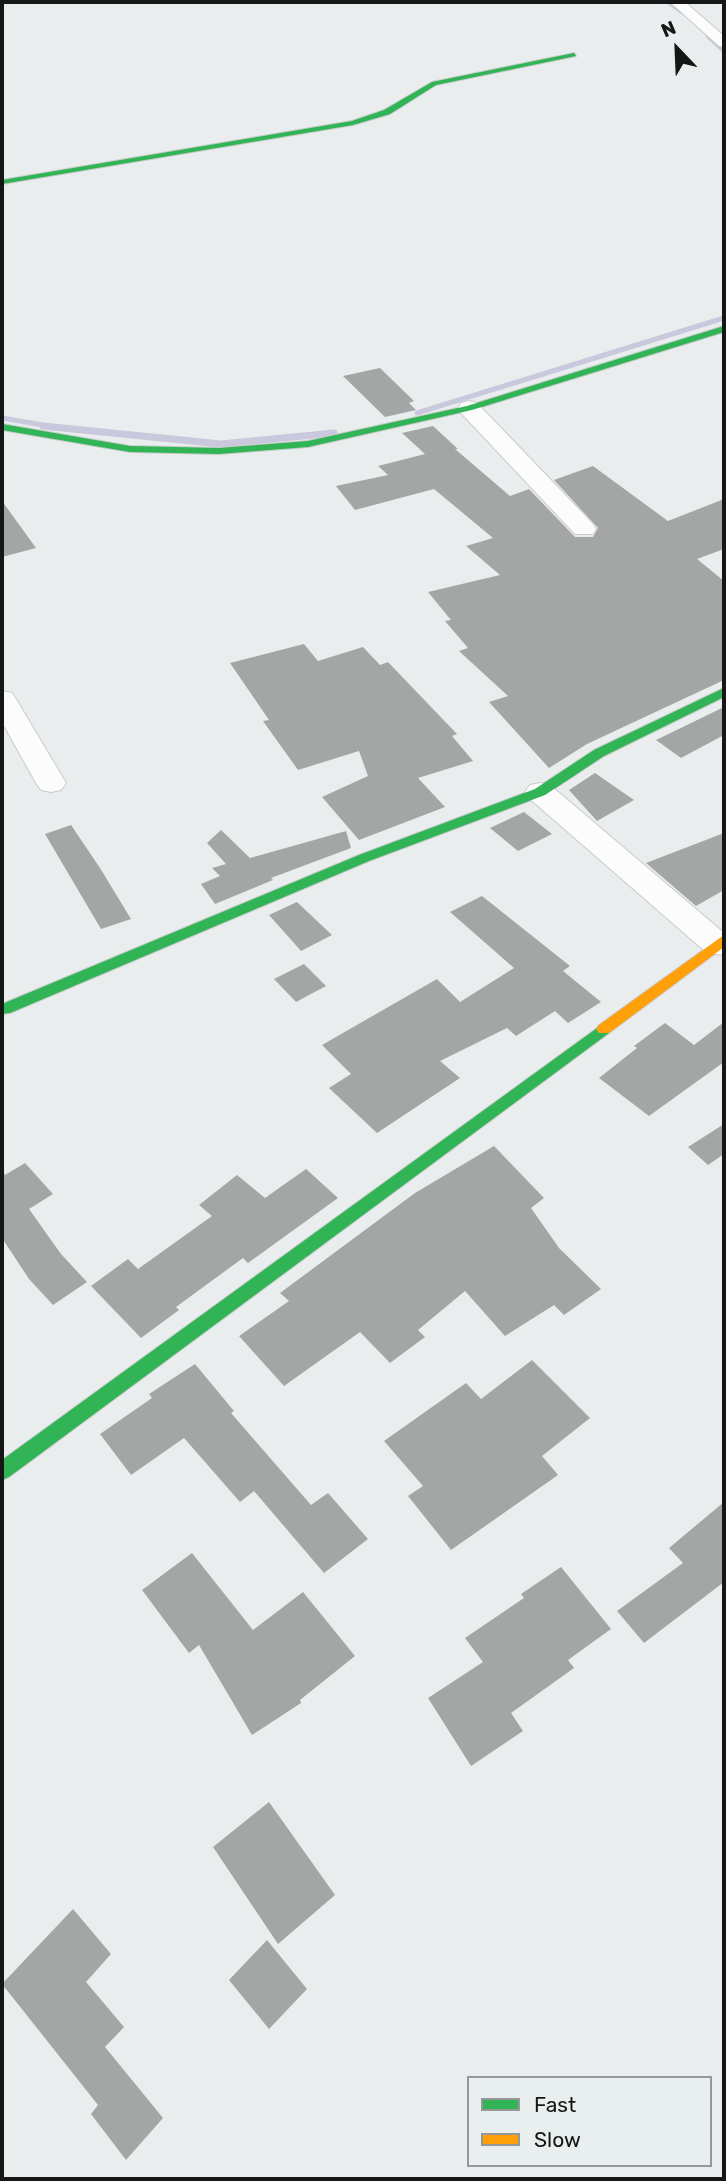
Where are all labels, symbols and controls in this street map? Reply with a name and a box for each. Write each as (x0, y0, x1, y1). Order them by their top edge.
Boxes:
north arrow (642, 14, 712, 84)
text: N (658, 16, 679, 42)
legend (467, 2076, 712, 2167)
text: Fast (534, 2092, 576, 2117)
text: Slow (534, 2127, 581, 2152)

